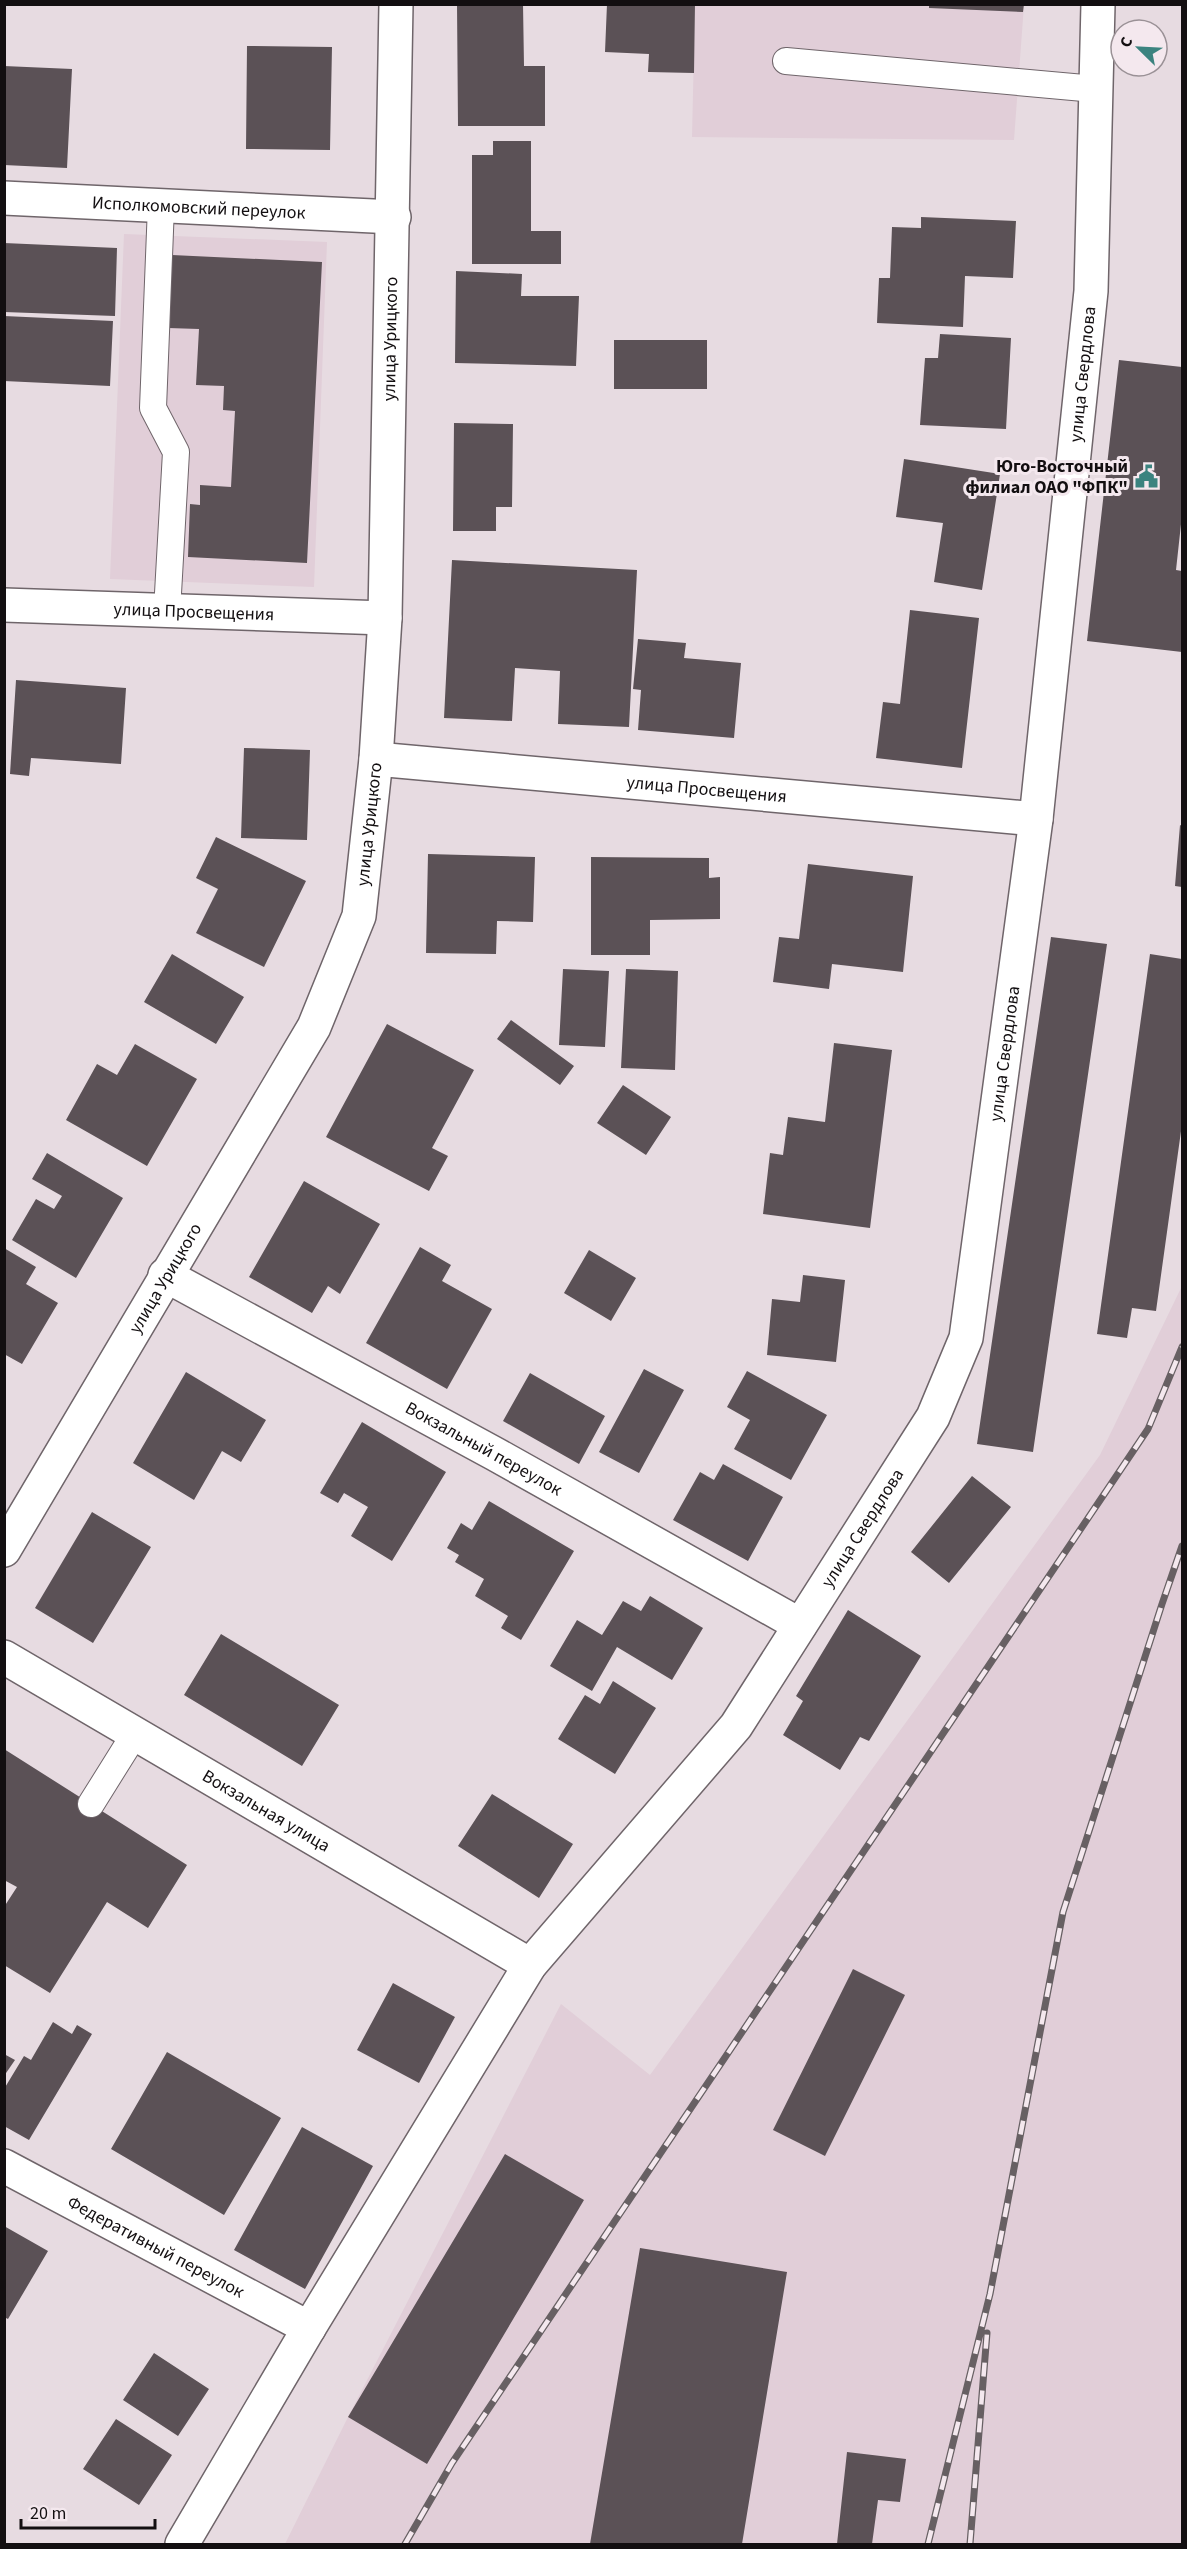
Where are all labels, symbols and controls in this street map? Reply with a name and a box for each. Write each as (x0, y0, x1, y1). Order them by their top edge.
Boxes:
north arrow (1109, 18, 1169, 78)
text: С (1114, 34, 1138, 51)
street label: Исполкомовский переулок (91, 190, 306, 225)
street label: улица Урицкого (376, 277, 404, 401)
street label: улица Свердлова (1063, 305, 1102, 444)
place label: Юго-Восточный филиал ОАО "ФПК" (965, 454, 1128, 500)
public building icon: Юго-Восточный филиал ОАО "ФПК" (1133, 463, 1159, 489)
street label: улица Просвещения (113, 596, 275, 627)
street label: улица Урицкого (350, 761, 388, 888)
street label: улица Просвещения (625, 769, 788, 809)
street label: улица Свердлова (983, 984, 1026, 1123)
street label: улица Урицкого (123, 1218, 208, 1338)
street label: Вокзальный переулок (401, 1395, 567, 1502)
street label: улица Свердлова (815, 1464, 910, 1592)
street label: Вокзальная улица (198, 1763, 335, 1858)
street label: Федеративный переулок (63, 2189, 249, 2304)
scale bar (21, 2492, 154, 2530)
text: 20 m (30, 2501, 66, 2526)

